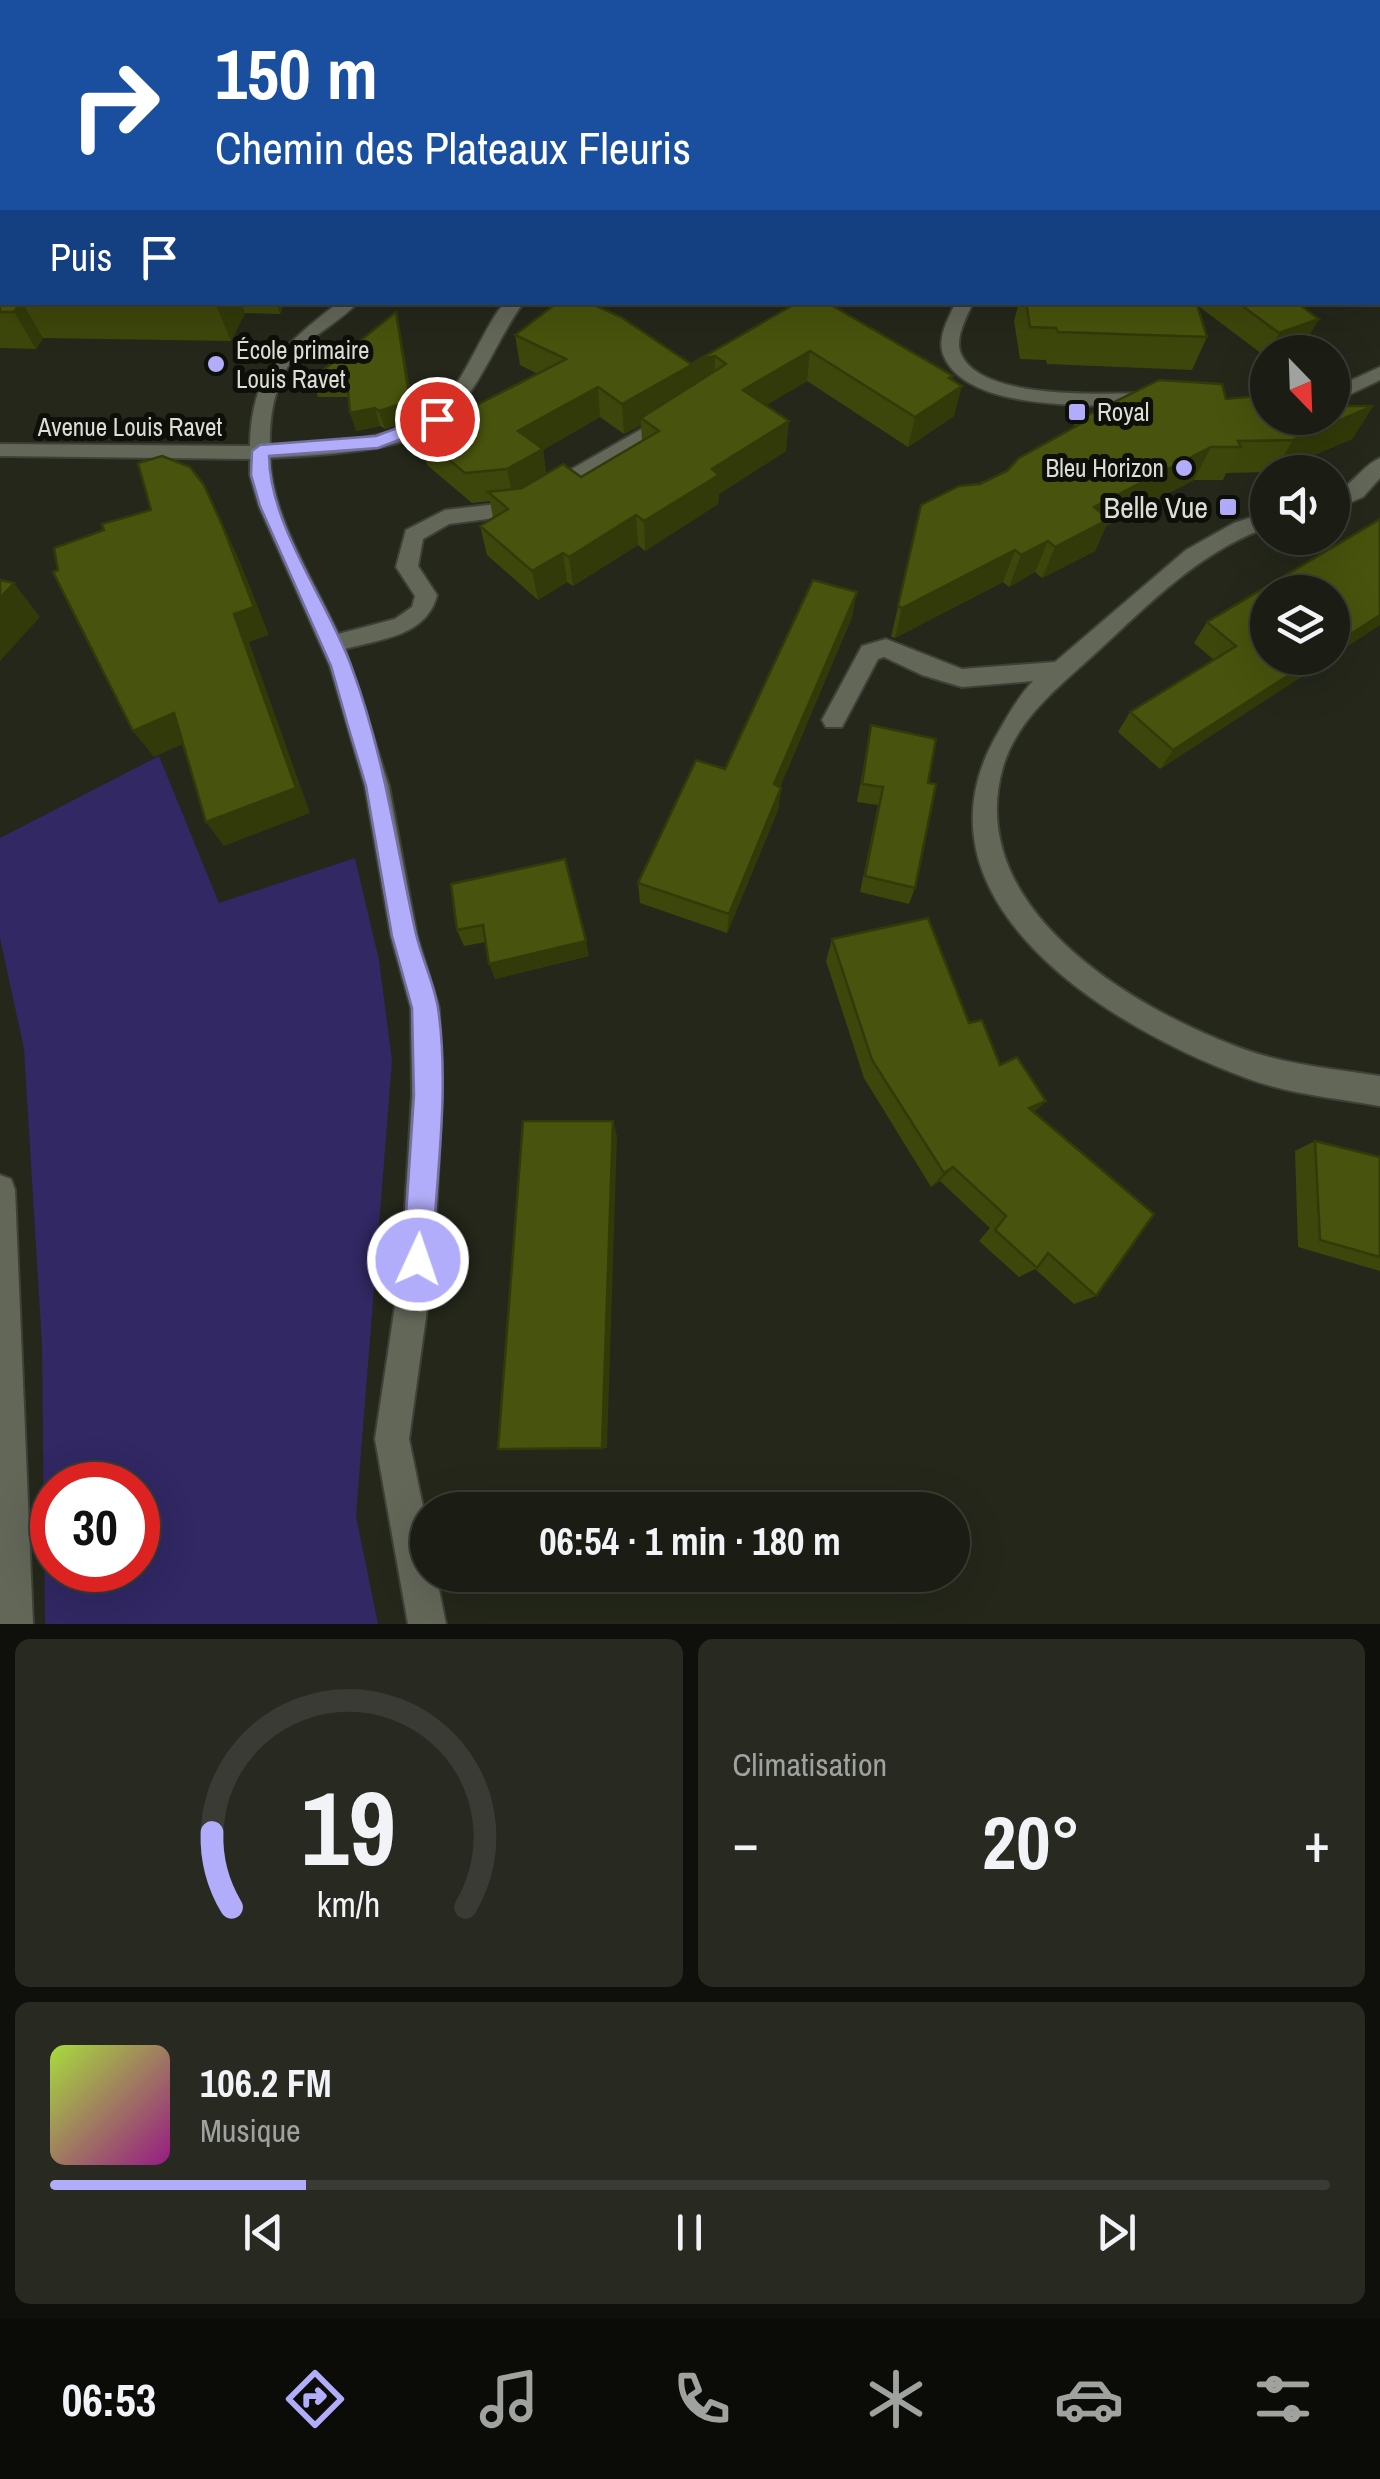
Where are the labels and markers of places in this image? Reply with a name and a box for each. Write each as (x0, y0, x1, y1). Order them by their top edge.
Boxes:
place label: École primaire Louis Ravet (236, 333, 369, 396)
marker: École primaire Louis Ravet (205, 353, 227, 375)
pin (395, 377, 480, 462)
place label: Royal (1097, 395, 1149, 429)
marker: Royal (1066, 401, 1088, 423)
place label: Bleu Horizon (1045, 451, 1164, 485)
marker: Bleu Horizon (1173, 457, 1195, 479)
place label: Belle Vue (1104, 487, 1208, 527)
marker: Belle Vue (1217, 496, 1239, 518)

